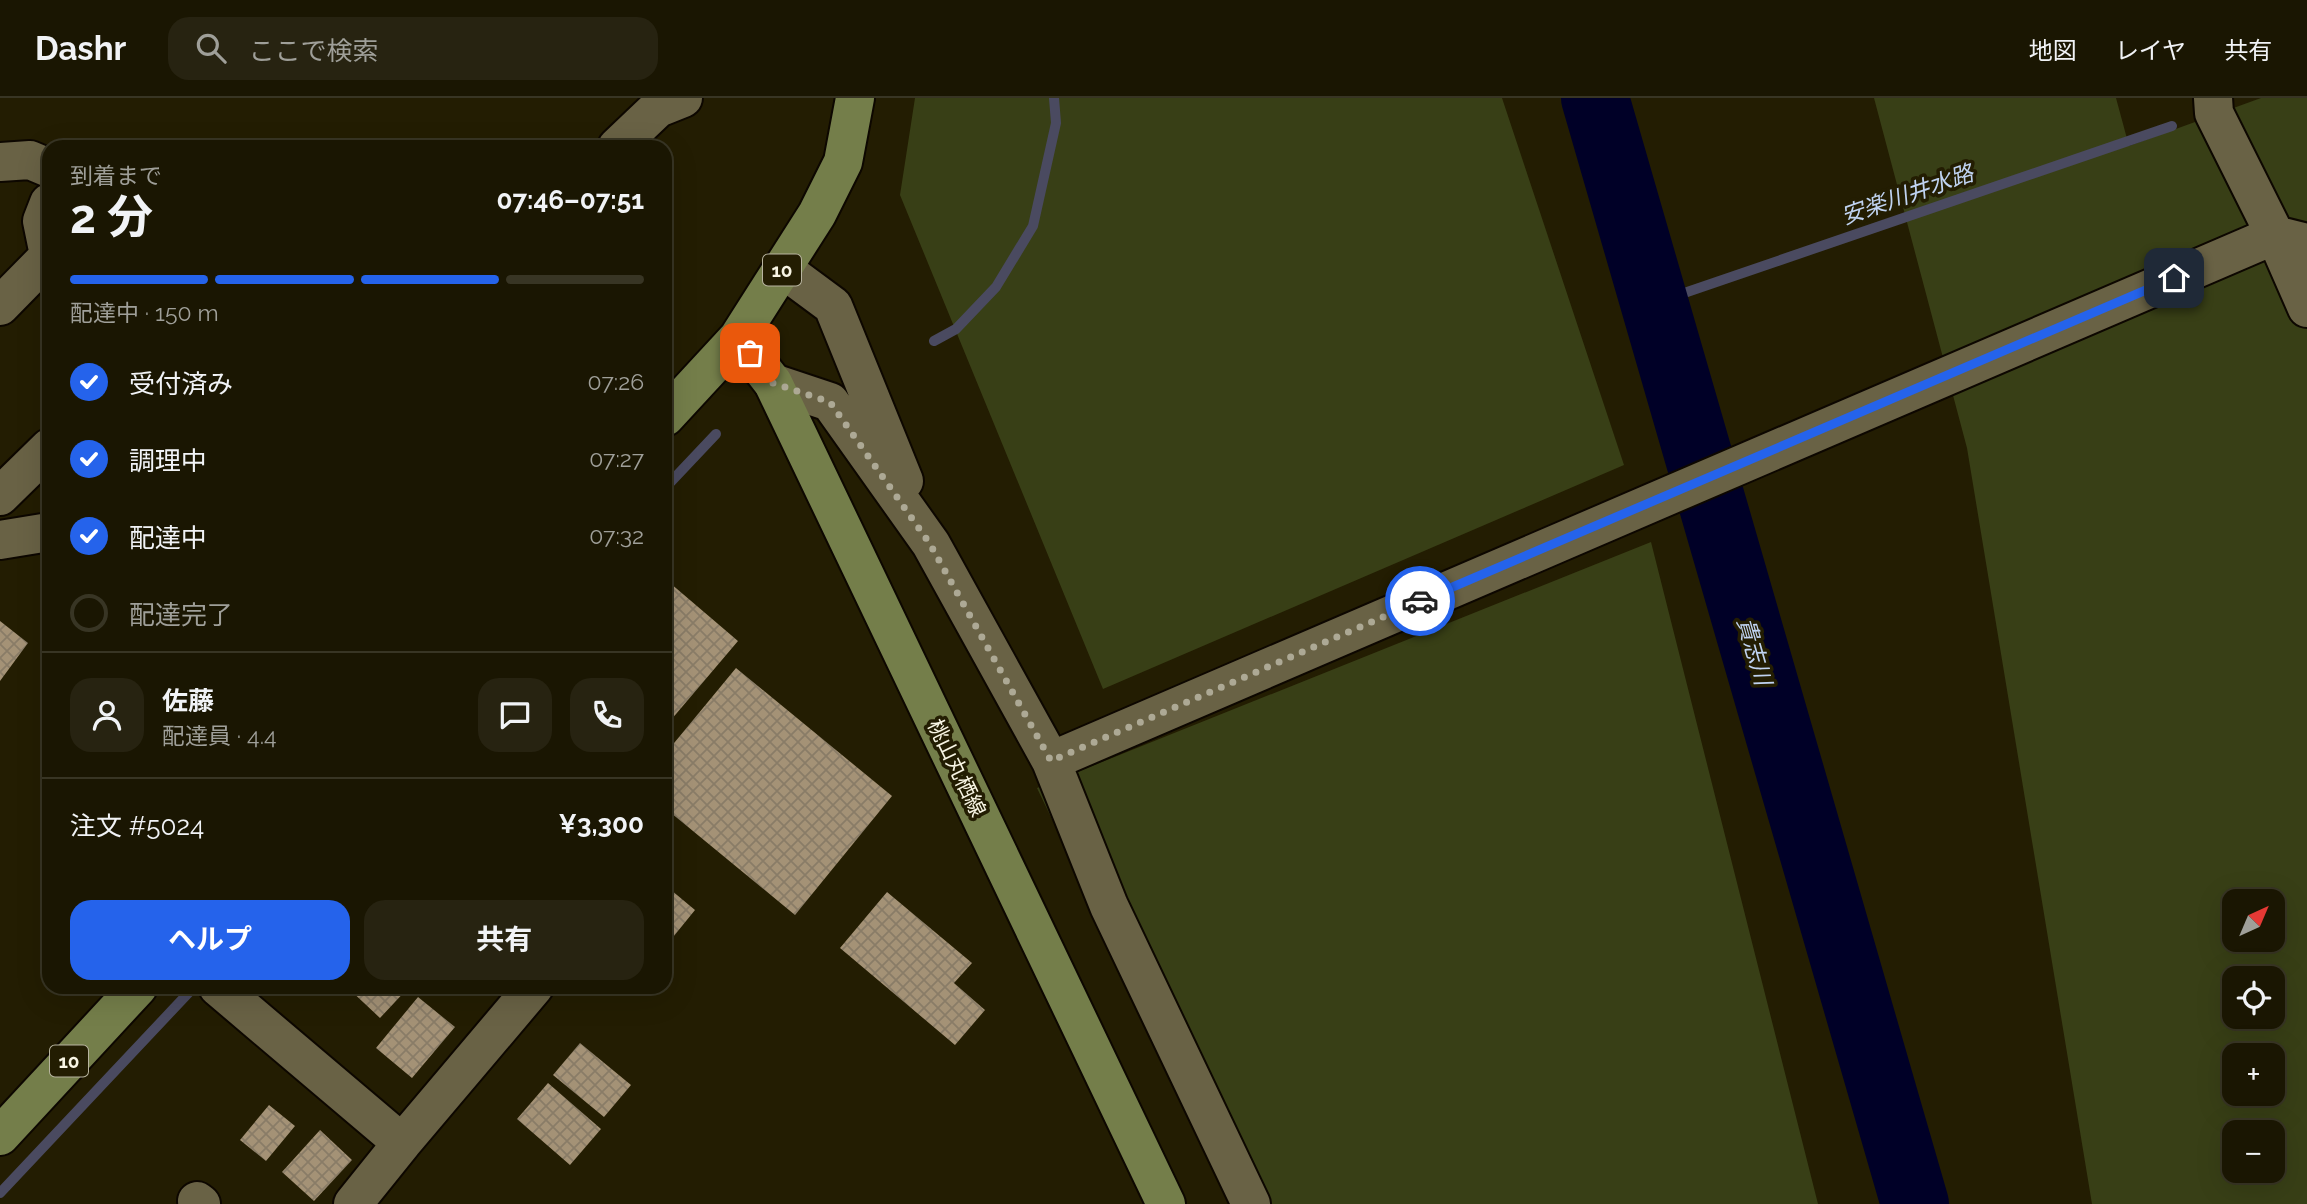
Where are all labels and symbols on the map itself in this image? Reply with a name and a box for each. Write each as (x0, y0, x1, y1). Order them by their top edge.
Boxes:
water label: 安楽川井水路 (1837, 158, 1979, 229)
pin (2144, 248, 2204, 308)
road number: 10 (763, 254, 801, 286)
pin (720, 323, 780, 383)
courier (1385, 566, 1455, 636)
water label: 貴志川 (1733, 614, 1778, 691)
street label: 桃山丸栖線 (923, 715, 991, 821)
north arrow (2222, 889, 2286, 952)
road number: 10 (50, 1046, 88, 1077)

